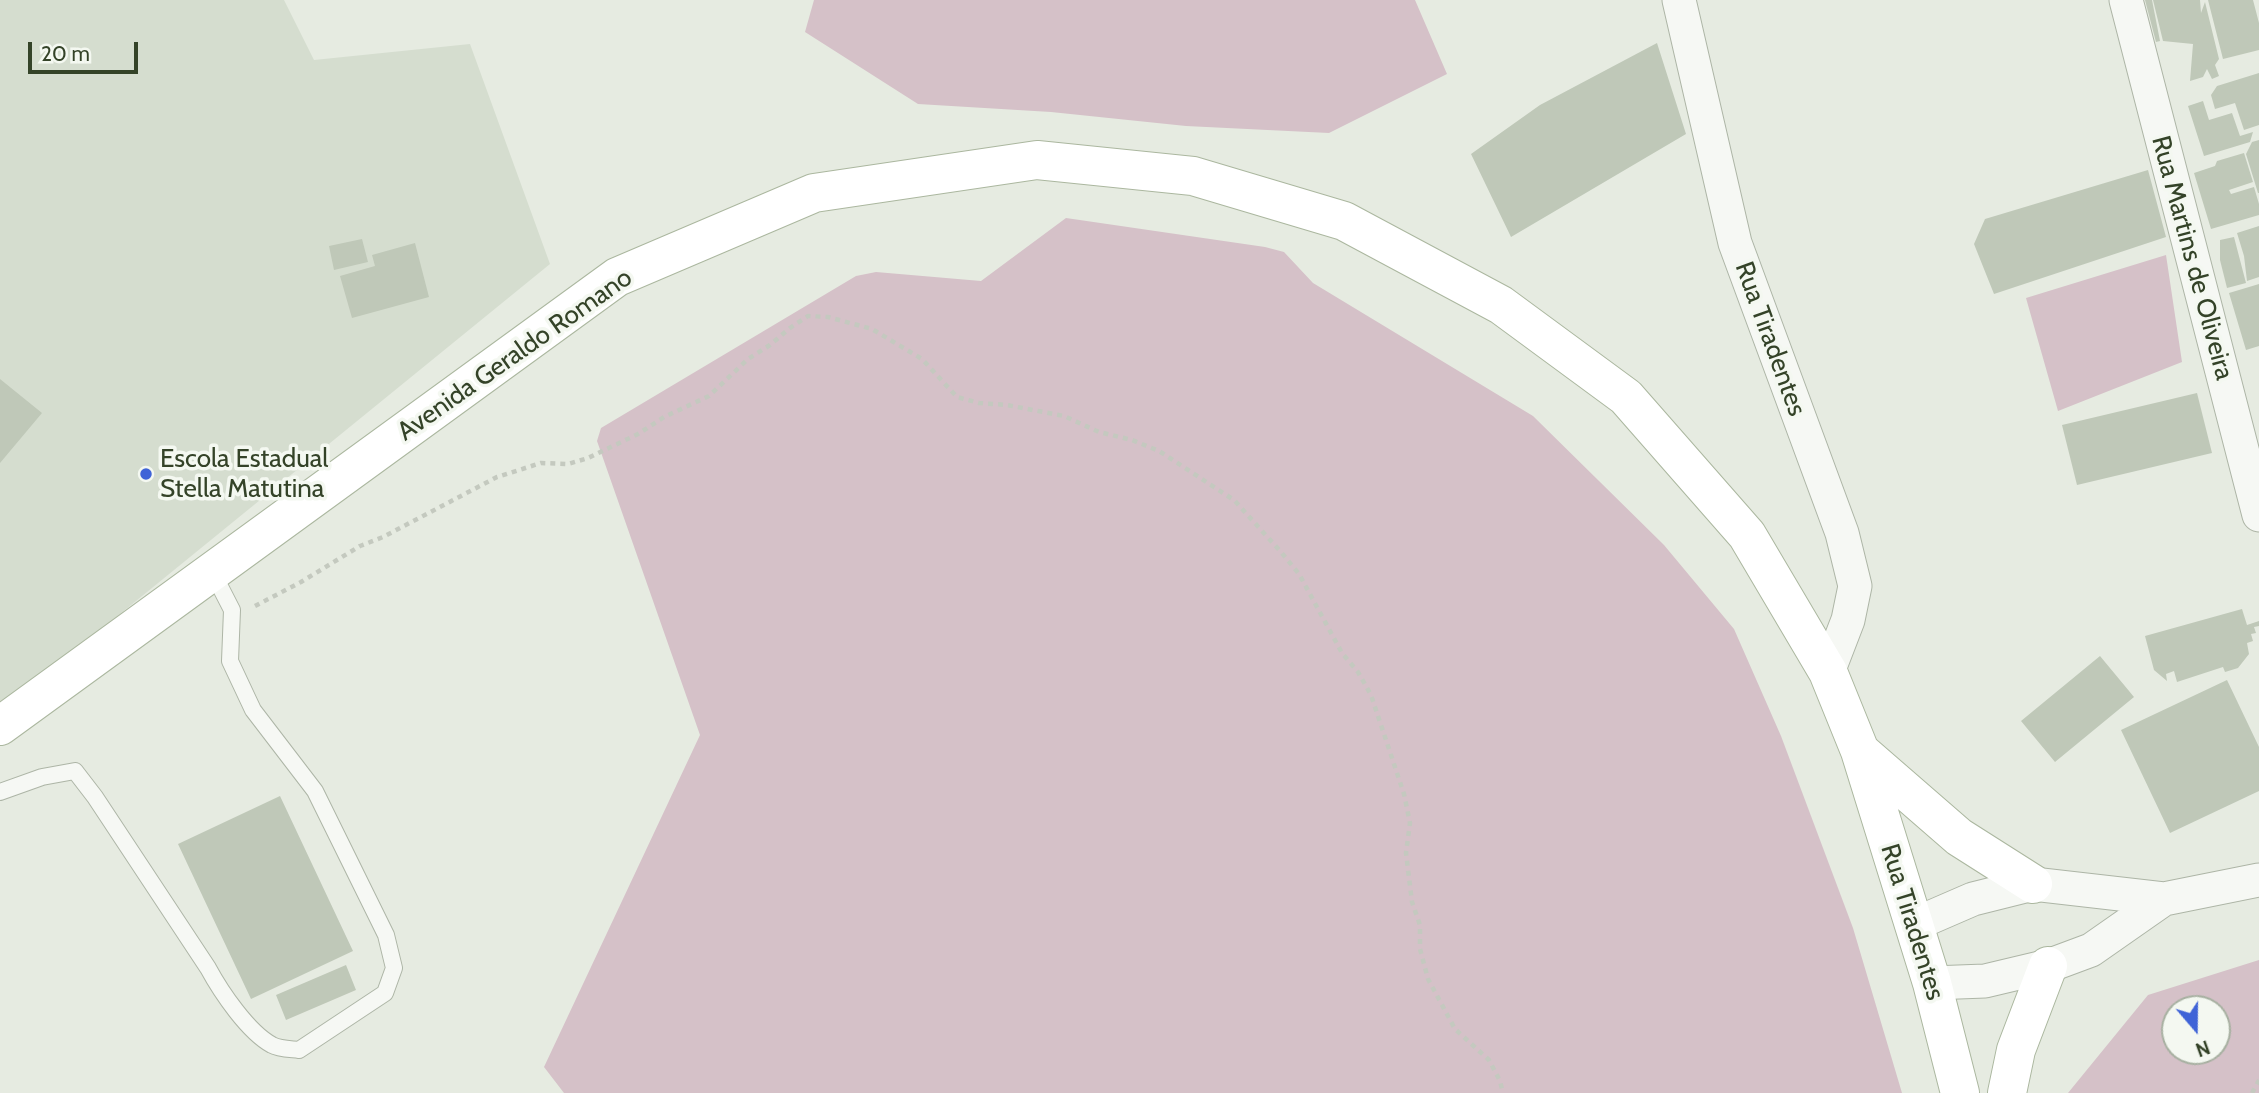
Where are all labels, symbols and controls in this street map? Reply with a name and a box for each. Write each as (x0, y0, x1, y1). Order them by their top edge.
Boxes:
scale bar (32, 28, 142, 72)
text: 20 m (41, 41, 90, 66)
street label: Rua Martins de Oliveira (2144, 133, 2240, 383)
street label: Rua Tiradentes (1728, 258, 1812, 420)
street label: Avenida Geraldo Romano (392, 262, 638, 448)
place label: Escola Estadual Stella Matutina (160, 443, 328, 504)
marker: Escola Estadual Stella Matutina (138, 466, 154, 482)
street label: Rua Tiradentes (1873, 840, 1951, 1004)
north arrow (2161, 995, 2231, 1065)
text: N (2192, 1035, 2213, 1061)

